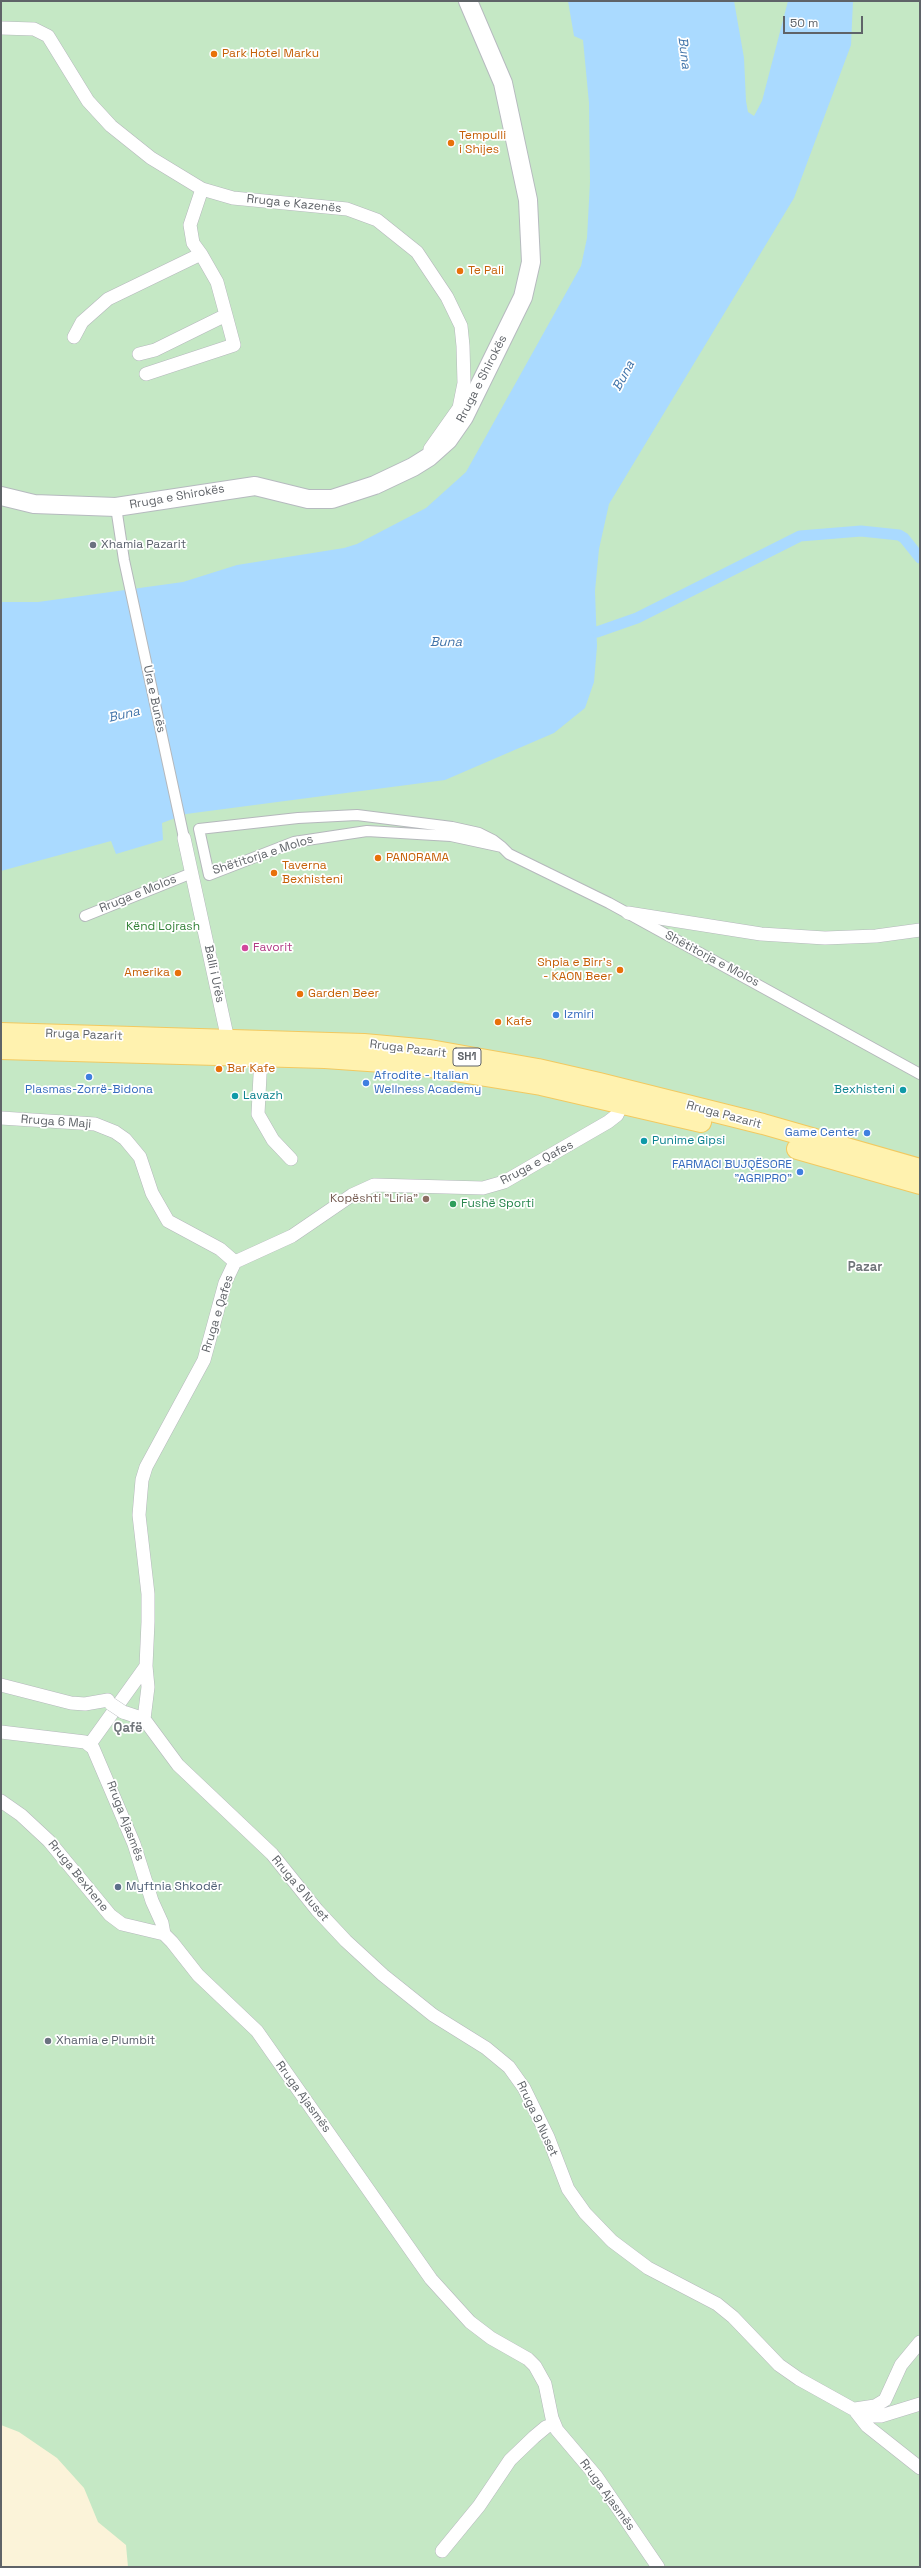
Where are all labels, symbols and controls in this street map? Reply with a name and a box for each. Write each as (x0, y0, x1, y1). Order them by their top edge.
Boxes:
scale bar (785, 8, 865, 34)
text: 50 m (790, 15, 818, 31)
water label: Buna (674, 36, 694, 70)
place label: Park Hotel Marku (222, 47, 319, 61)
marker: Park Hotel Marku (209, 49, 219, 59)
place label: Tempulli i Shijes (459, 129, 506, 157)
marker: Tempulli i Shijes (446, 138, 456, 148)
street label: Rruga e Kazenës (246, 192, 342, 216)
place label: Te Pali (468, 264, 504, 278)
marker: Te Pali (455, 266, 465, 276)
street label: Rruga e Shirokës (454, 333, 510, 425)
water label: Buna (610, 358, 638, 394)
street label: Rruga e Shirokës (128, 482, 226, 512)
place label: Xhamia Pazarit (101, 538, 186, 552)
marker: Xhamia Pazarit (88, 540, 98, 550)
water label: Buna (430, 634, 462, 650)
street label: Ura e Bunës (140, 664, 168, 734)
water label: Buna (107, 704, 141, 726)
street label: Shëtitorja e Molos (211, 832, 315, 878)
place label: PANORAMA (386, 851, 449, 865)
marker: PANORAMA (373, 853, 383, 863)
place label: Taverna Bexhisteni (282, 859, 343, 887)
marker: Taverna Bexhisteni (269, 868, 279, 878)
street label: Rruga e Molos (97, 872, 179, 916)
park label: Kënd Lojrash (126, 920, 200, 934)
street label: Shëtitorja e Molos (662, 928, 762, 990)
place label: Favorit (253, 941, 293, 955)
marker: Favorit (240, 943, 250, 953)
street label: Balli i Urës (201, 944, 227, 1004)
place label: Shpia e Birr's - KAON Beer (537, 956, 612, 984)
marker: Shpia e Birr's - KAON Beer (615, 965, 625, 975)
place label: Amerika (124, 966, 170, 980)
marker: Amerika (173, 968, 183, 978)
place label: Garden Beer (308, 987, 379, 1001)
marker: Garden Beer (295, 989, 305, 999)
place label: Izmiri (564, 1008, 594, 1022)
marker: Izmiri (551, 1010, 561, 1020)
place label: Kafe (506, 1015, 532, 1029)
marker: Kafe (493, 1017, 503, 1027)
street label: Rruga Pazarit (45, 1026, 123, 1044)
street label: Rruga Pazarit (369, 1037, 447, 1061)
road number: SH1 (453, 1048, 481, 1066)
place label: Bar Kafe (227, 1062, 275, 1076)
marker: Bar Kafe (214, 1064, 224, 1074)
place label: Afrodite - Italian Wellness Academy (374, 1069, 481, 1097)
marker: Plasmas-Zorrë-Bidona (84, 1072, 94, 1082)
marker: Afrodite - Italian Wellness Academy (361, 1078, 371, 1088)
place label: Plasmas-Zorrë-Bidona (25, 1083, 153, 1097)
place label: Bexhisteni (834, 1083, 895, 1097)
marker: Bexhisteni (898, 1085, 908, 1095)
place label: Lavazh (243, 1089, 283, 1103)
marker: Lavazh (230, 1091, 240, 1101)
street label: Rruga Pazarit (685, 1098, 763, 1132)
street label: Rruga 6 Maji (20, 1112, 92, 1132)
place label: Game Center (785, 1126, 859, 1140)
marker: Game Center (862, 1128, 872, 1138)
place label: Punime Gipsi (652, 1134, 725, 1148)
marker: Punime Gipsi (639, 1136, 649, 1146)
street label: Rruga e Qafes (498, 1138, 576, 1188)
place label: FARMACI BUJQËSORE "AGRIPRO" (672, 1158, 792, 1186)
marker: FARMACI BUJQËSORE "AGRIPRO" (795, 1167, 805, 1177)
place label: Kopështi "Liria" (330, 1192, 418, 1206)
marker: Kopështi "Liria" (421, 1194, 431, 1204)
place label: Fushë Sporti (461, 1197, 534, 1211)
marker: Fushë Sporti (448, 1199, 458, 1209)
district label: Pazar (848, 1259, 882, 1275)
street label: Rruga e Qafes (199, 1273, 237, 1355)
district label: Qafë (114, 1720, 142, 1736)
street label: Rruga Ajasmës (103, 1779, 147, 1863)
street label: Rruga Bexhene (45, 1837, 111, 1915)
street label: Rruga 9 Nuset (268, 1853, 332, 1925)
place label: Myftnia Shkodër (126, 1880, 222, 1894)
marker: Myftnia Shkodër (113, 1882, 123, 1892)
place label: Xhamia e Plumbit (56, 2034, 155, 2048)
marker: Xhamia e Plumbit (43, 2036, 53, 2046)
street label: Rruga Ajasmës (272, 2059, 334, 2135)
street label: Rruga 9 Nuset (513, 2079, 561, 2159)
street label: Rruga Ajasmës (576, 2457, 638, 2533)

